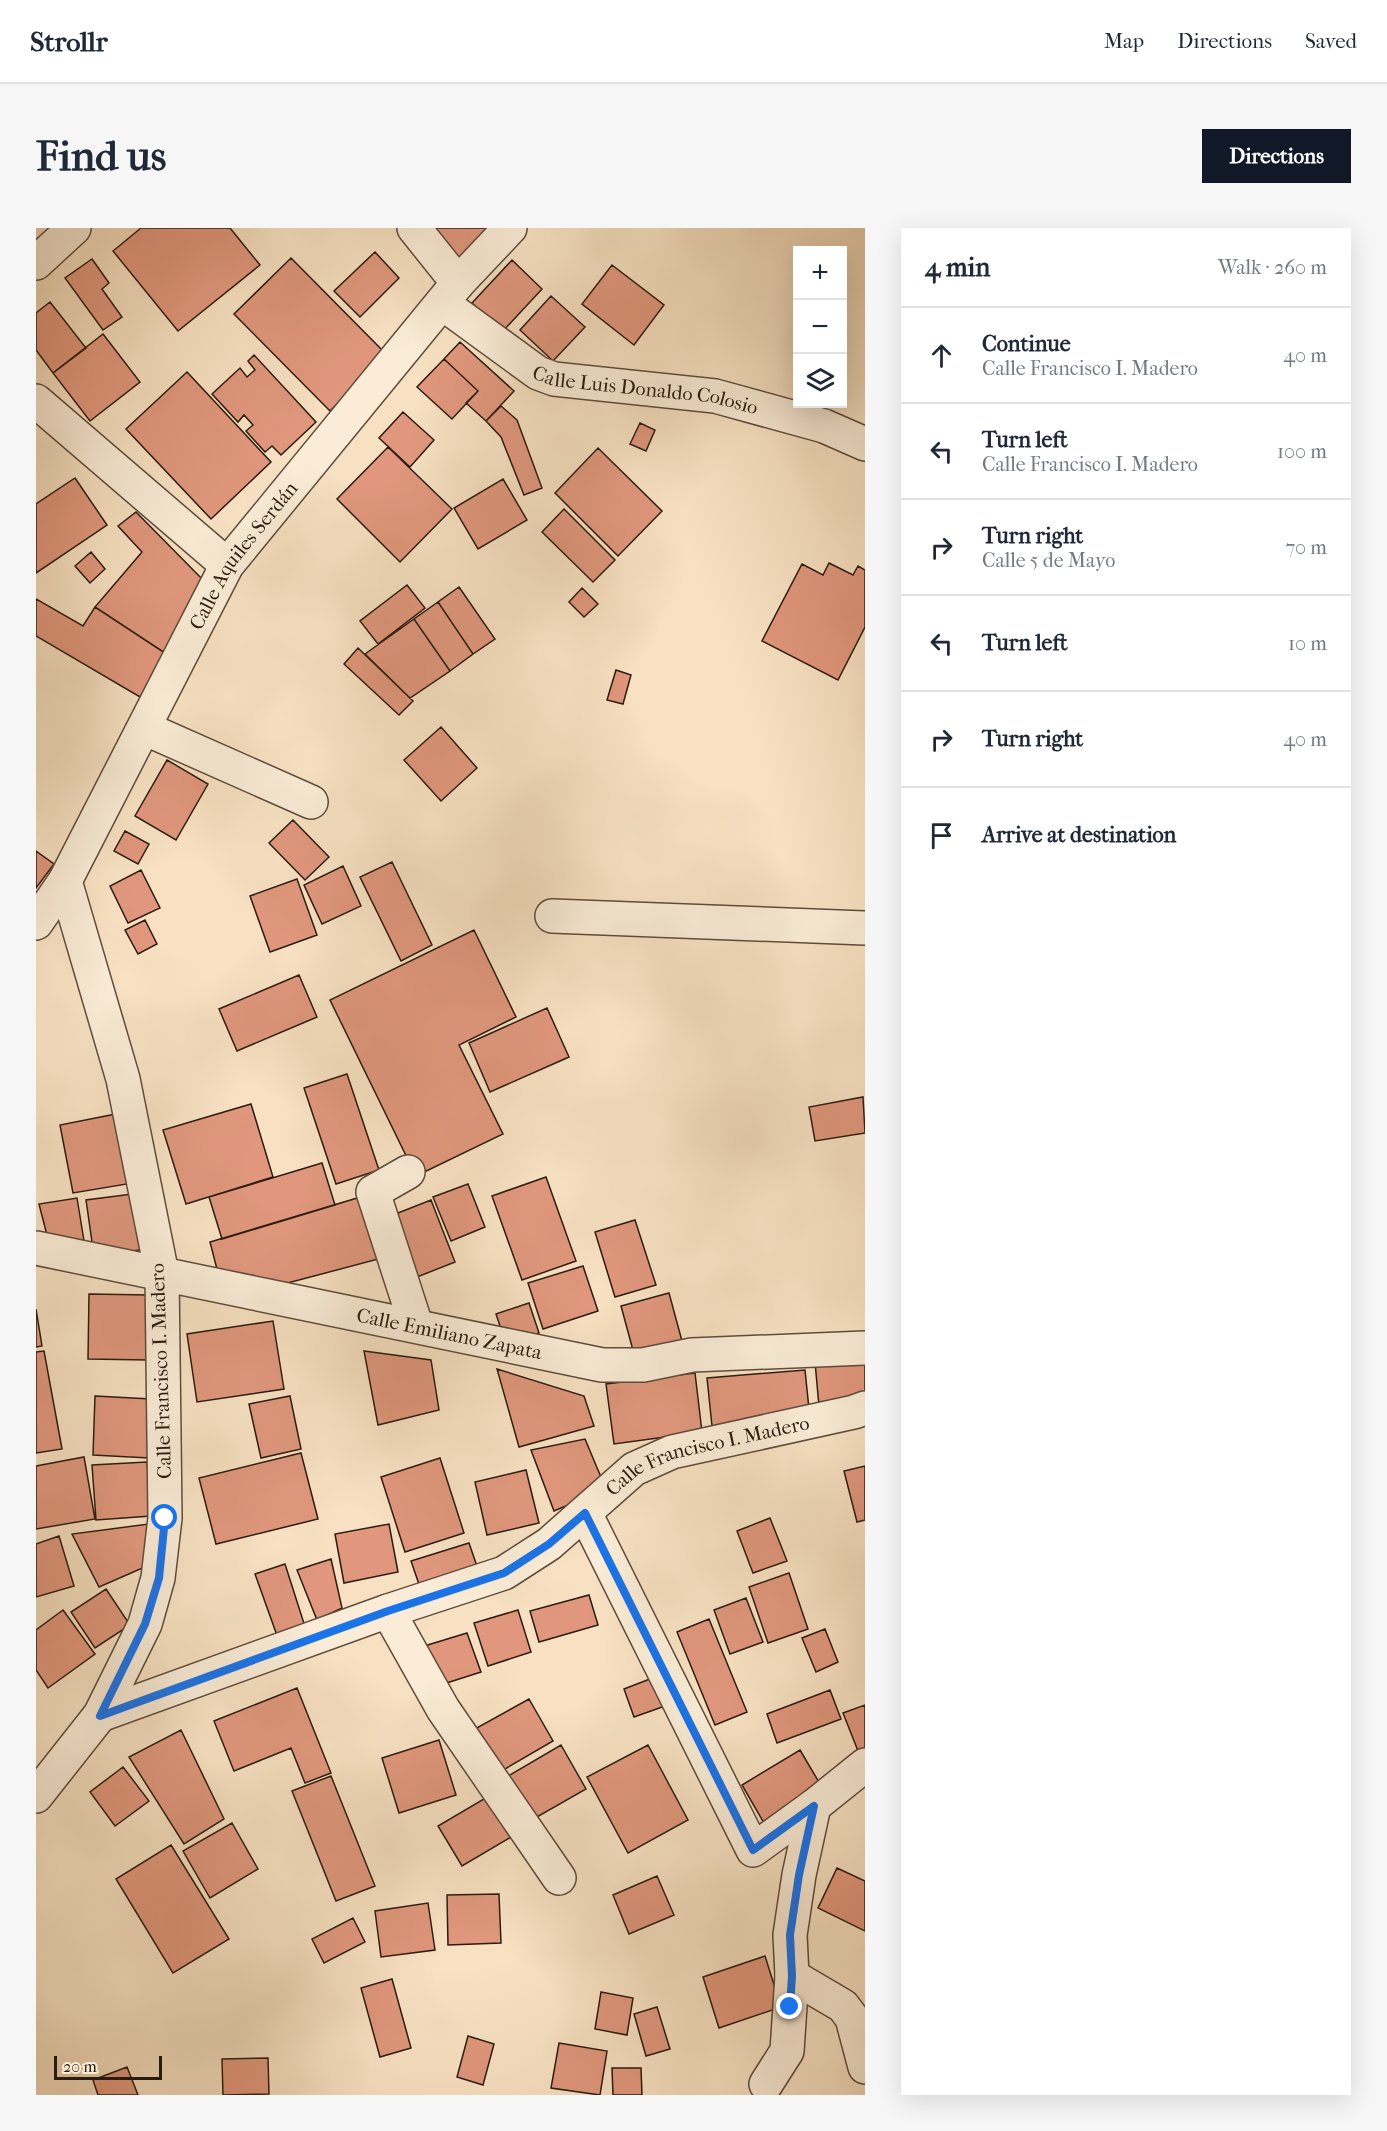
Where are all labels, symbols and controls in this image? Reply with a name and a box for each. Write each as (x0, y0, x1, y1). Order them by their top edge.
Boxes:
text: Strollr (30, 25, 108, 58)
text: Map (1104, 29, 1144, 53)
text: Directions (1177, 29, 1272, 53)
text: Saved (1305, 29, 1357, 53)
button: Directions (1202, 129, 1351, 183)
text: Find us (36, 132, 166, 181)
map controls (793, 246, 847, 408)
button: + (793, 246, 847, 300)
text: 4 min (925, 252, 990, 283)
text: Walk · 260 m (1218, 256, 1327, 279)
button: − (793, 300, 847, 354)
text: Continue (982, 331, 1071, 357)
icon: ahead (925, 339, 958, 372)
text: 40 m (1283, 344, 1327, 367)
button: layers (793, 354, 847, 408)
text: Calle Francisco I. Madero (982, 357, 1198, 380)
street label: Calle Luis Donaldo Colosio (529, 361, 761, 419)
text: Turn left (982, 427, 1068, 453)
icon: left (925, 435, 958, 468)
text: 100 m (1277, 440, 1327, 463)
text: Calle Francisco I. Madero (982, 453, 1198, 476)
street label: Calle Aquiles Serdán (184, 476, 302, 633)
text: Turn right (982, 523, 1083, 549)
icon: right (925, 531, 958, 564)
text: 70 m (1285, 536, 1327, 559)
text: Calle 5 de Mayo (982, 549, 1115, 572)
icon: left (925, 627, 958, 660)
text: Turn left (982, 630, 1068, 656)
text: 10 m (1288, 632, 1327, 655)
icon: right (925, 723, 958, 756)
text: Turn right (982, 726, 1083, 752)
text: 40 m (1283, 728, 1327, 751)
icon: arrive (925, 819, 958, 852)
text: Arrive at destination (982, 822, 1176, 848)
street label: Calle Francisco I. Madero (146, 1263, 176, 1479)
street label: Calle Emiliano Zapata (355, 1303, 545, 1364)
street label: Calle Francisco I. Madero (601, 1411, 811, 1500)
route start (151, 1504, 177, 1530)
route end (776, 1993, 802, 2019)
scale bar (54, 2053, 162, 2080)
text: 20 m (63, 2057, 97, 2076)

